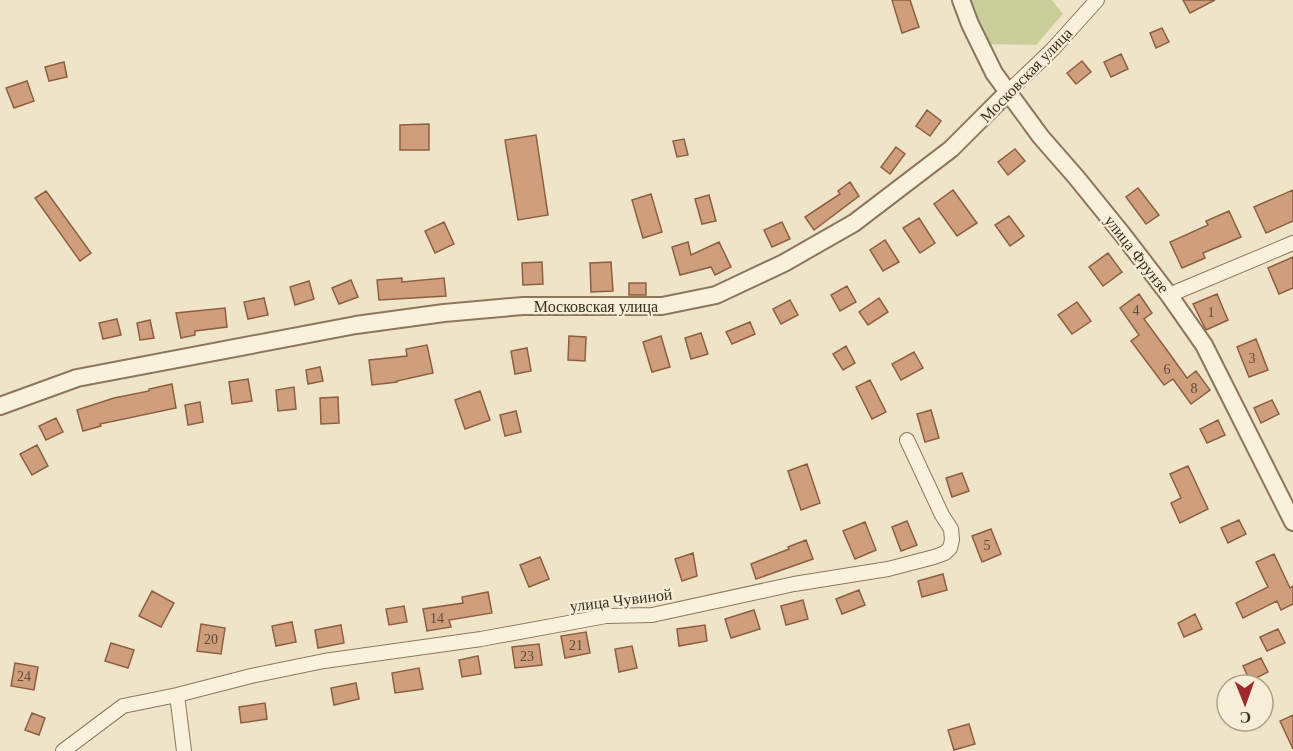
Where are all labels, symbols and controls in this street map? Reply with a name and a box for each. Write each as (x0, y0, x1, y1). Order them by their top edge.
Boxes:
street label: Московская улица (977, 24, 1076, 126)
street label: улица Фрунзе (1101, 212, 1173, 297)
street label: Московская улица (534, 298, 658, 316)
house number: 4 (1133, 303, 1140, 318)
house number: 1 (1208, 305, 1215, 320)
house number: 3 (1249, 351, 1256, 366)
house number: 6 (1164, 362, 1171, 377)
house number: 8 (1191, 381, 1198, 396)
house number: 5 (984, 538, 991, 553)
street label: улица Чувиной (569, 585, 674, 616)
house number: 14 (430, 611, 444, 626)
house number: 20 (204, 632, 218, 647)
house number: 21 (569, 638, 583, 653)
house number: 23 (520, 649, 534, 664)
house number: 24 (17, 669, 31, 684)
north arrow (1215, 673, 1275, 733)
text: С (1239, 709, 1251, 726)

